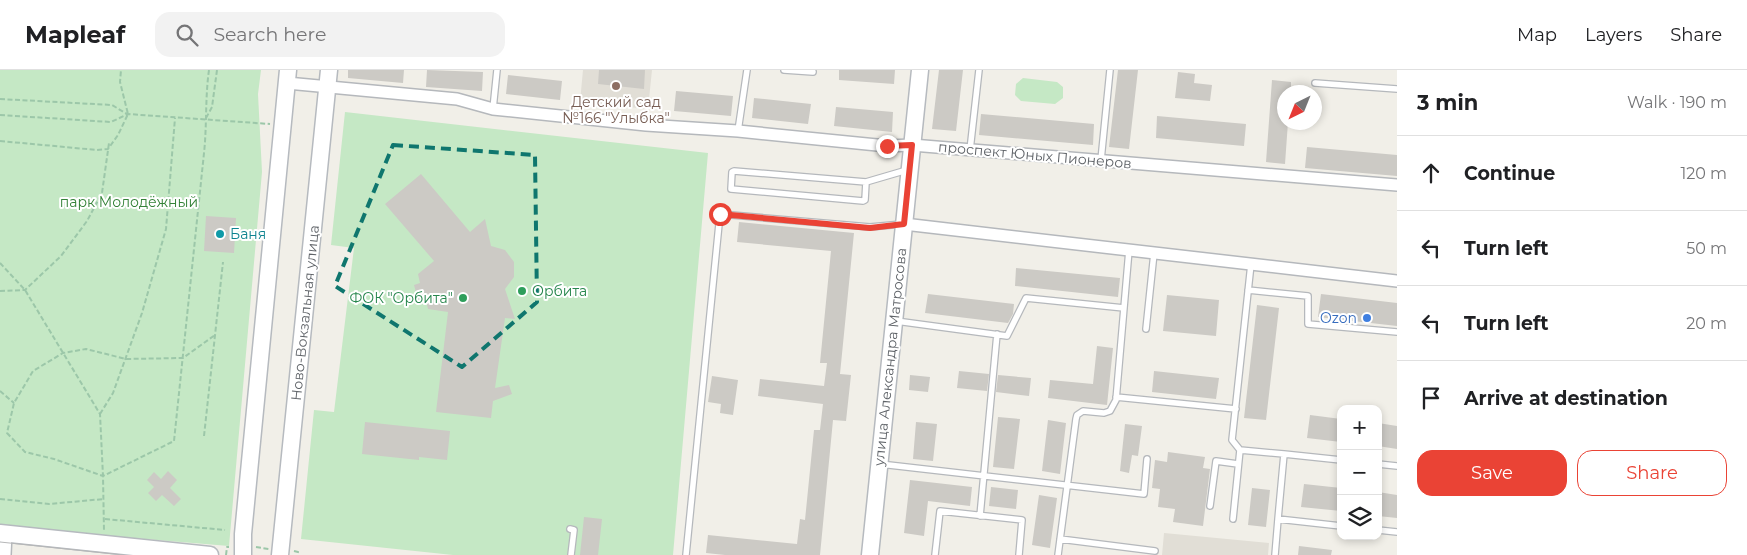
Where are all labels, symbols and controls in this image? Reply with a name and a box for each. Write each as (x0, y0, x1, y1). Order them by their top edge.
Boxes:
search box (155, 12, 505, 57)
text: Mapleaf (25, 20, 125, 49)
icon: search (173, 21, 201, 49)
text: Search here (213, 23, 326, 46)
text: Map (1517, 24, 1557, 46)
text: Layers (1585, 24, 1642, 46)
text: Share (1670, 24, 1722, 46)
marker: Детский сад №166 "Улыбка" (610, 80, 622, 92)
north arrow (1277, 85, 1322, 130)
text: 3 min (1417, 90, 1478, 115)
place label: Детский сад №166 "Улыбка" (562, 93, 670, 127)
text: Walk · 190 m (1627, 93, 1727, 112)
route end (876, 135, 899, 158)
street label: проспект Юных Пионеров (938, 138, 1132, 172)
icon: ahead (1417, 159, 1445, 187)
text: Continue (1464, 162, 1555, 185)
text: 120 m (1680, 164, 1727, 183)
park label: парк Молодёжный (60, 193, 198, 211)
route start (709, 203, 732, 226)
street label: Ново-Вокзальная улица (287, 224, 323, 402)
place label: Баня (230, 225, 266, 243)
marker: Баня (214, 228, 226, 240)
icon: left (1417, 234, 1445, 262)
text: Turn left (1464, 237, 1549, 260)
text: 50 m (1686, 239, 1727, 258)
street label: улица Александра Матросова (869, 247, 910, 468)
place label: Орбита (532, 282, 587, 300)
marker: Орбита (516, 285, 528, 297)
place label: ФОК "Орбита" (349, 289, 453, 307)
marker: ФОК "Орбита" (457, 292, 469, 304)
place label: Ozon (1320, 309, 1357, 327)
icon: left (1417, 309, 1445, 337)
marker: Ozon (1361, 312, 1373, 324)
text: Turn left (1464, 312, 1549, 335)
text: 20 m (1686, 314, 1727, 333)
icon: arrive (1417, 384, 1445, 412)
text: Arrive at destination (1464, 387, 1668, 410)
map controls (1337, 405, 1382, 540)
button: + (1337, 405, 1382, 450)
button: − (1337, 450, 1382, 495)
button: Save (1417, 450, 1567, 496)
button: Share (1577, 450, 1727, 496)
button: layers (1337, 495, 1382, 540)

